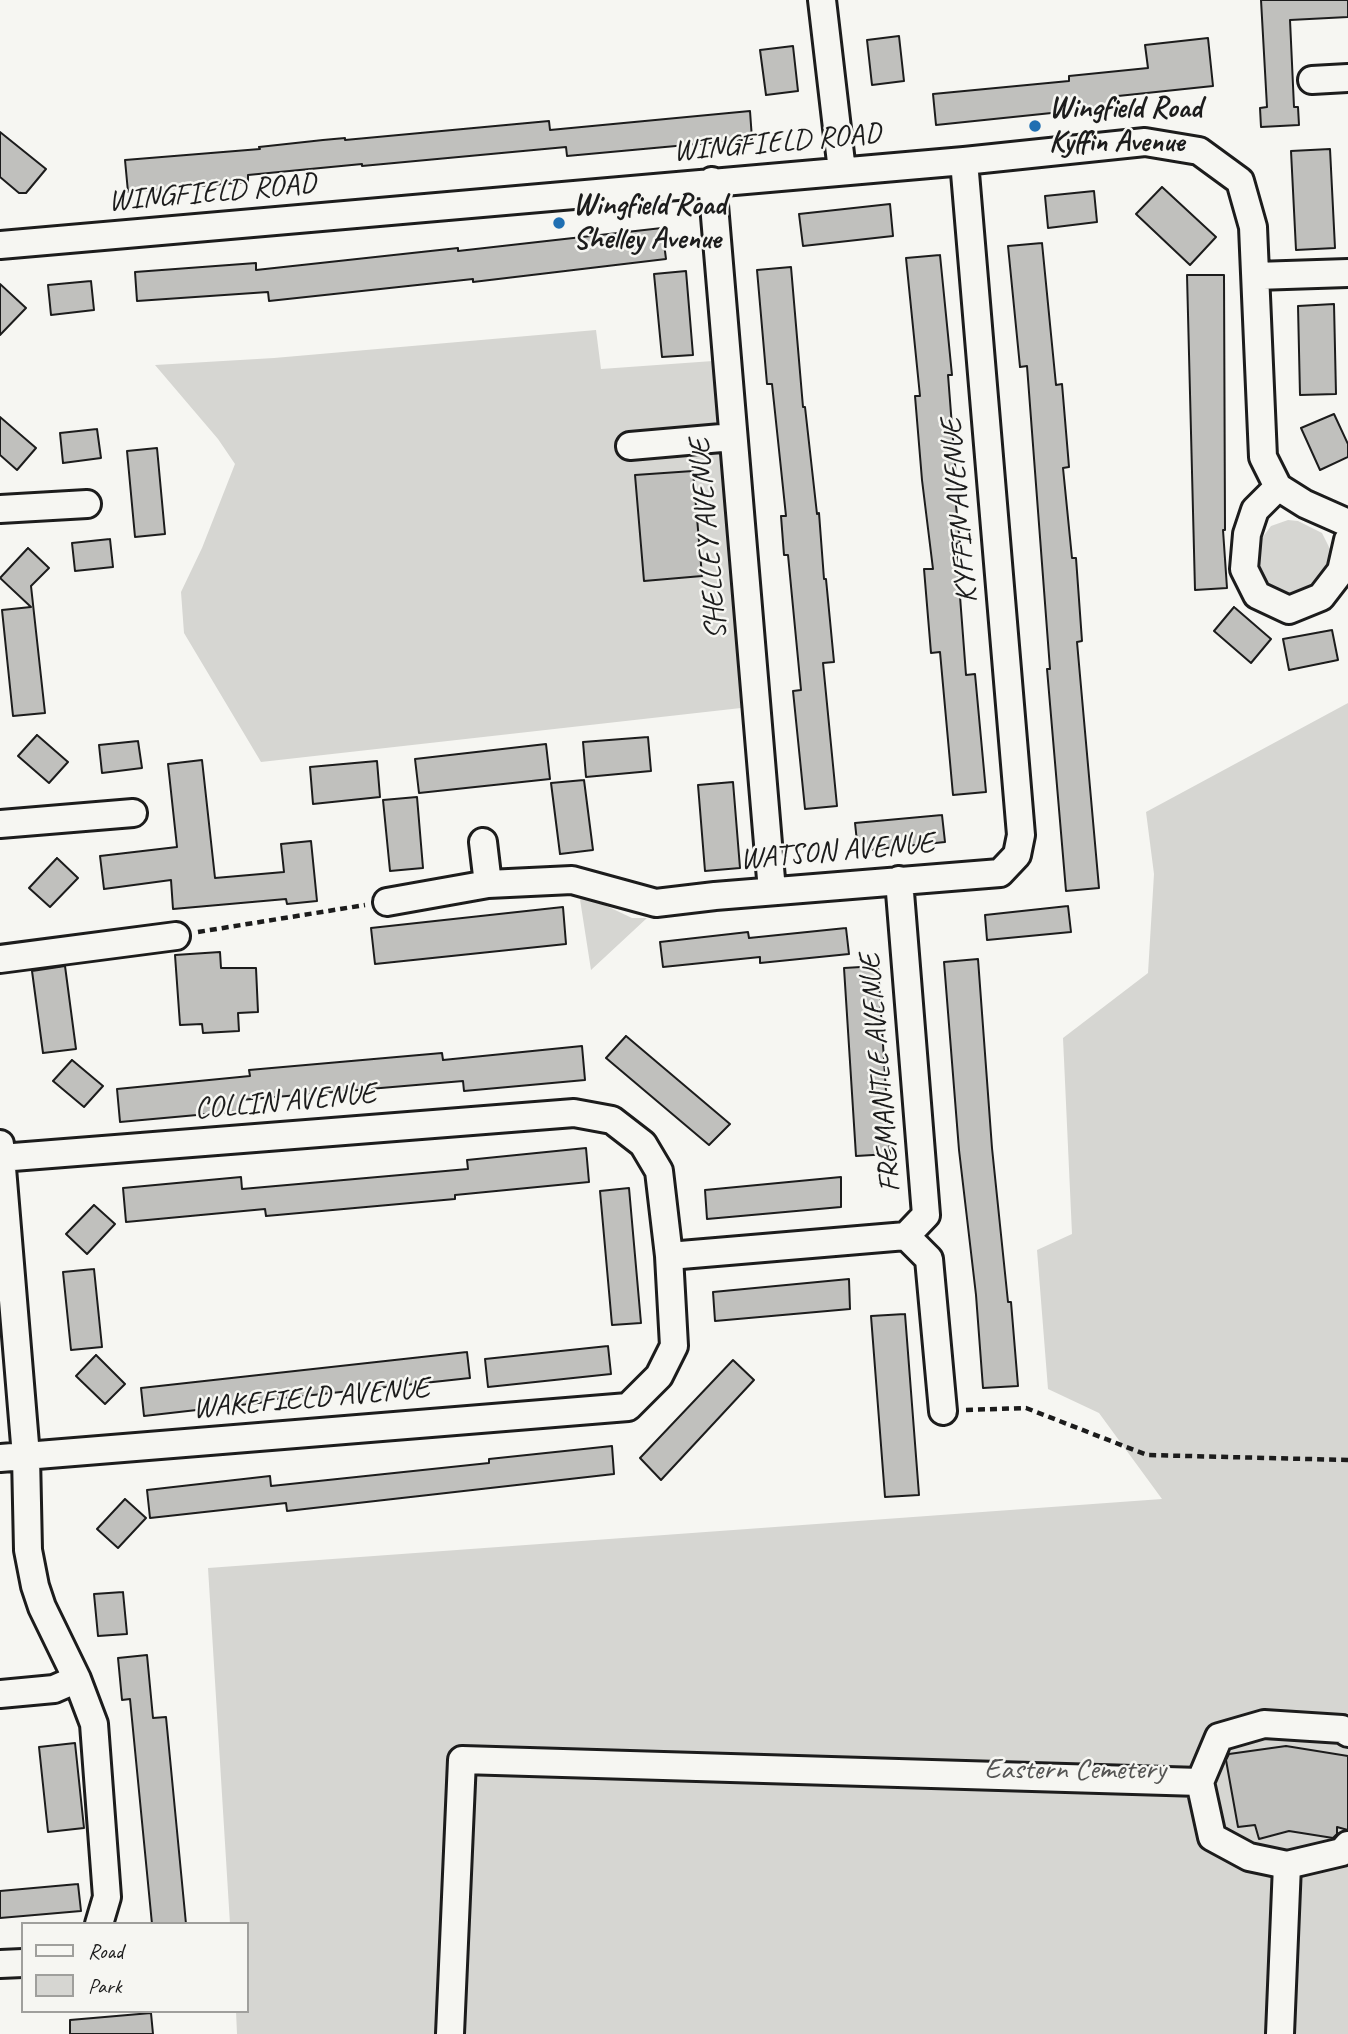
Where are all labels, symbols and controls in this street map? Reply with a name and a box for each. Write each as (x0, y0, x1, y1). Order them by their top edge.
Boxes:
place label: Wingfield Road Kyffin Avenue (1049, 91, 1202, 162)
street label: WINGFIELD ROAD (672, 116, 882, 170)
marker: Wingfield Road Kyffin Avenue (1027, 118, 1043, 134)
street label: WINGFIELD ROAD (107, 166, 317, 220)
place label: Wingfield Road Shelley Avenue (573, 188, 726, 258)
marker: Wingfield Road Shelley Avenue (551, 215, 567, 231)
street label: KYFFIN AVENUE (934, 417, 986, 605)
street label: SHELLEY AVENUE (682, 437, 736, 641)
street label: WATSON AVENUE (739, 826, 935, 878)
street label: FREMANTLE AVENUE (853, 952, 909, 1194)
street label: COLLIN AVENUE (193, 1076, 377, 1128)
street label: WAKEFIELD AVENUE (191, 1371, 431, 1427)
park label: Eastern Cemetery (984, 1752, 1166, 1788)
legend (21, 1922, 248, 2013)
text: Road (88, 1938, 123, 1964)
text: Park (88, 1973, 121, 1999)

